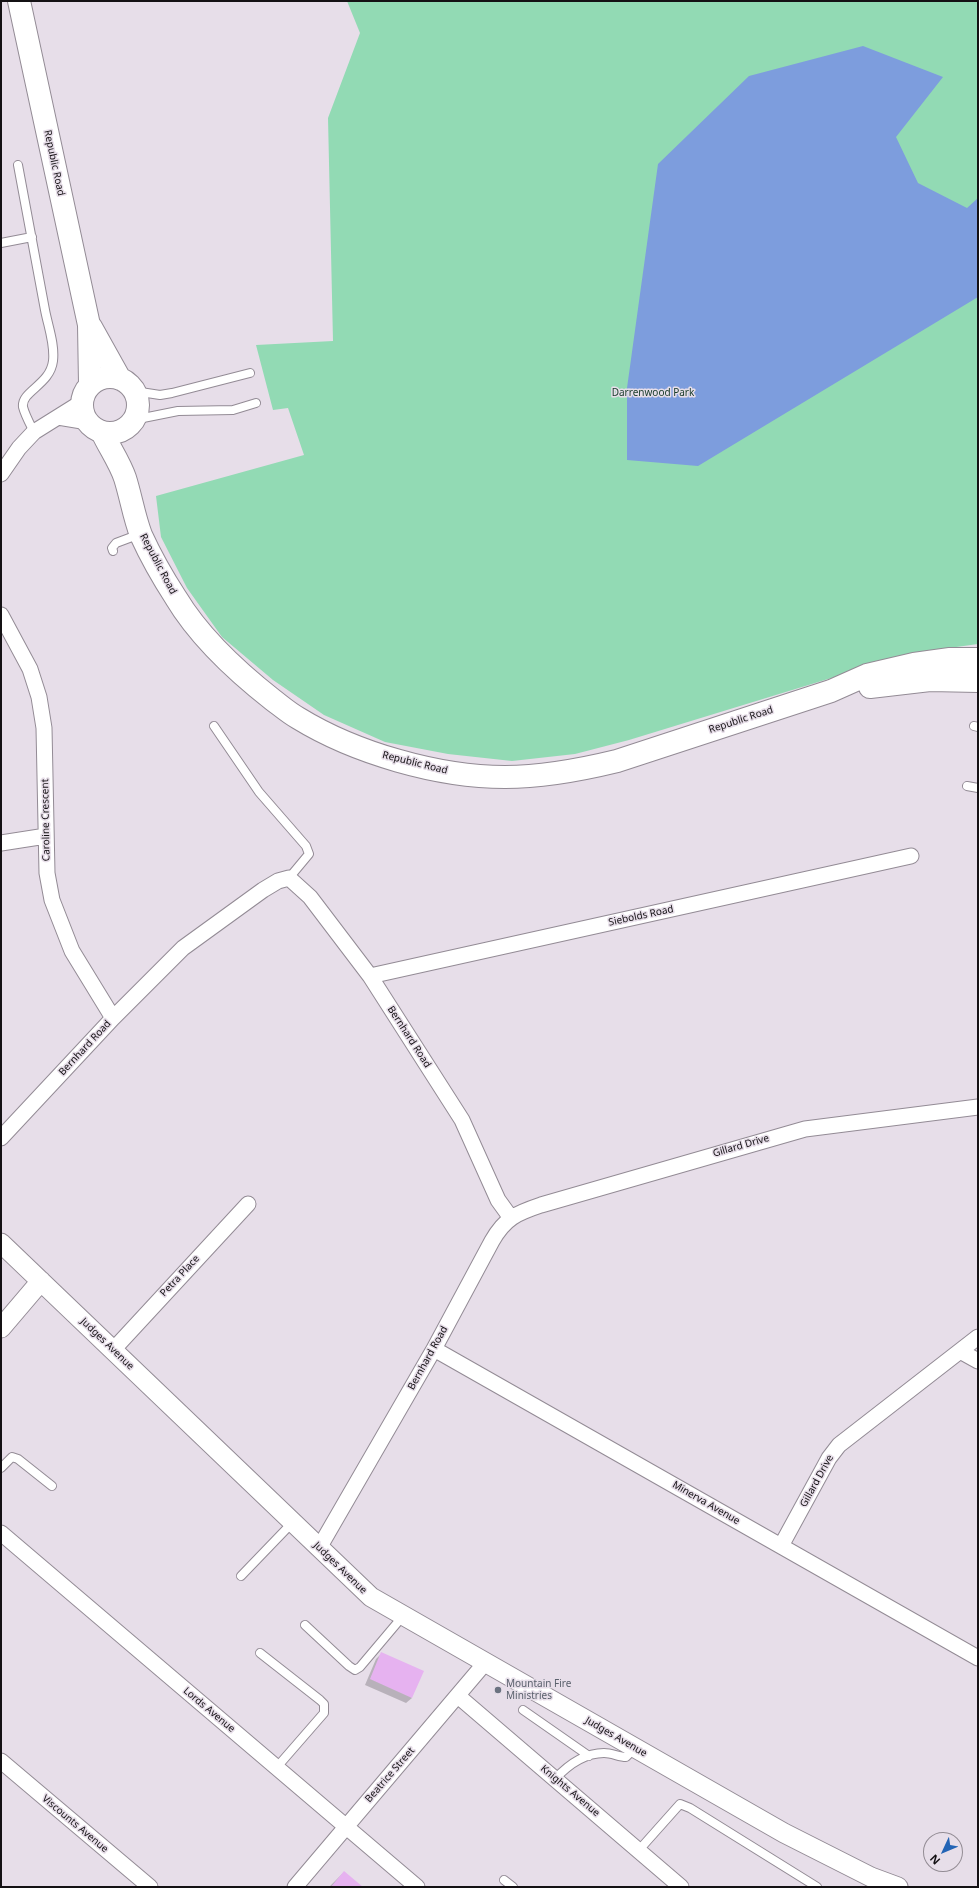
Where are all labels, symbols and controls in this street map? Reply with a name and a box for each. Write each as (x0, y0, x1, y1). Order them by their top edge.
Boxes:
street label: Republic Road (41, 129, 67, 197)
park label: Darrenwood Park (612, 387, 694, 399)
street label: Republic Road (137, 532, 179, 596)
street label: Republic Road (707, 704, 775, 736)
street label: Republic Road (381, 749, 449, 777)
street label: Caroline Crescent (39, 779, 53, 861)
street label: Siebolds Road (607, 903, 675, 929)
street label: Bernhard Road (385, 1004, 433, 1070)
street label: Bernhard Road (56, 1018, 114, 1078)
street label: Gillard Drive (711, 1132, 771, 1160)
street label: Petra Place (158, 1253, 202, 1299)
street label: Judges Avenue (78, 1316, 136, 1372)
street label: Bernhard Road (406, 1324, 450, 1392)
street label: Gillard Drive (798, 1453, 836, 1509)
street label: Minerva Avenue (670, 1479, 742, 1527)
street label: Judges Avenue (311, 1540, 369, 1596)
place label: Mountain Fire Ministries (506, 1678, 571, 1702)
street label: Lords Avenue (181, 1685, 237, 1735)
marker: Mountain Fire Ministries (493, 1685, 503, 1695)
street label: Judges Avenue (583, 1714, 649, 1760)
street label: Beatrice Street (363, 1745, 417, 1805)
street label: Knights Avenue (538, 1763, 602, 1819)
street label: Viscounts Avenue (39, 1793, 111, 1855)
north arrow (923, 1832, 963, 1872)
text: N (926, 1852, 943, 1868)

